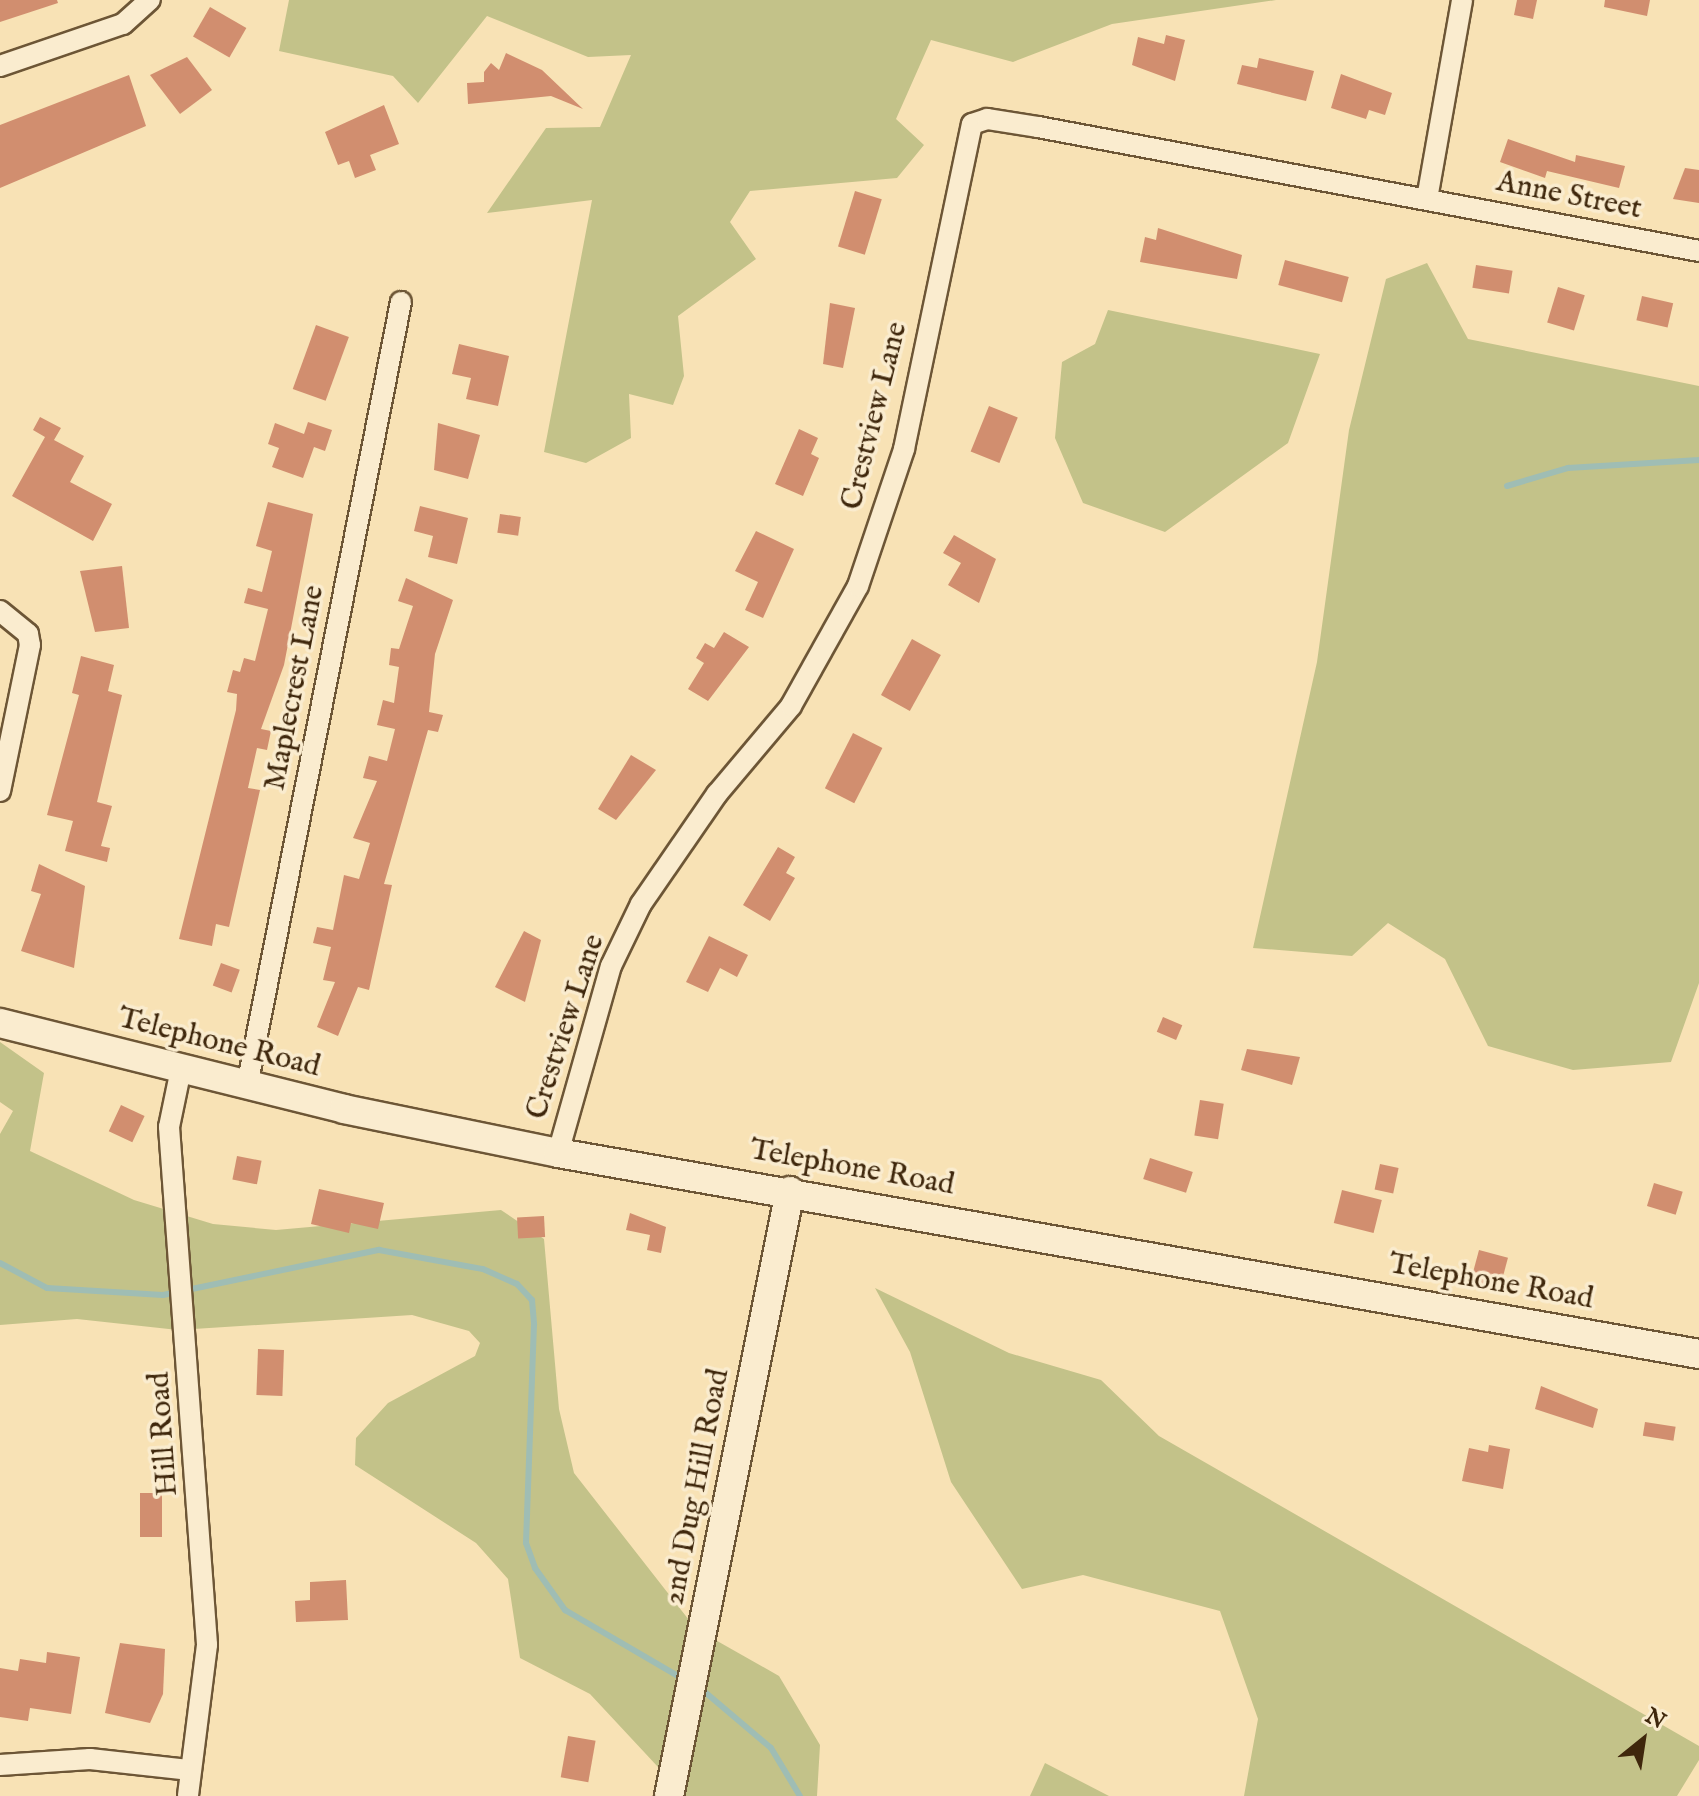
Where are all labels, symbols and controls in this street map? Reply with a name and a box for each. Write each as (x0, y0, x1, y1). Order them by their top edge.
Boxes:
street label: Anne Street (1493, 164, 1645, 228)
street label: Crestview Lane (834, 318, 916, 514)
street label: Maplecrest Lane (257, 582, 333, 794)
street label: Crestview Lane (519, 930, 613, 1124)
street label: Telephone Road (114, 1000, 324, 1086)
street label: Telephone Road (747, 1132, 957, 1204)
street label: Telephone Road (1386, 1246, 1596, 1318)
street label: 2nd Dug Hill Road (656, 1366, 738, 1608)
street label: Hill Road (142, 1371, 186, 1497)
north arrow (1603, 1700, 1683, 1780)
text: N (1640, 1702, 1670, 1736)

